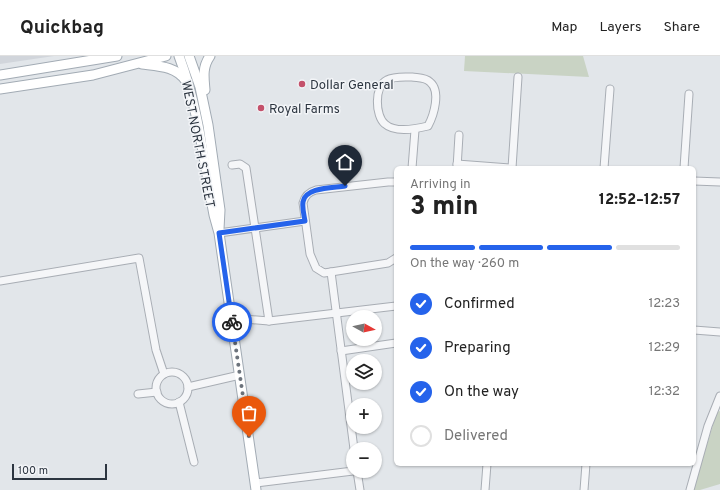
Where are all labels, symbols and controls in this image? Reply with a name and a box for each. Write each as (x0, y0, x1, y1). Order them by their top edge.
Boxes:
text: Quickbag (20, 16, 104, 40)
text: Map (551, 19, 577, 36)
text: Layers (599, 19, 641, 36)
text: Share (663, 19, 700, 36)
place label: Dollar General (310, 78, 394, 94)
street label: WEST NORTH STREET (177, 79, 217, 209)
marker: Dollar General (297, 79, 307, 89)
place label: Royal Farms (269, 102, 340, 118)
marker: Royal Farms (256, 103, 266, 113)
pin (328, 145, 362, 186)
icon: home (334, 151, 356, 173)
text: Arriving in (410, 177, 471, 193)
text: 3 min (410, 191, 478, 224)
text: 12:52–12:57 (599, 191, 680, 210)
text: On the way · 260 m (410, 256, 519, 272)
icon: check (410, 293, 432, 315)
text: Confirmed (444, 295, 515, 314)
text: 12:23 (648, 296, 680, 312)
courier (212, 302, 252, 342)
north arrow (346, 310, 382, 346)
map controls (346, 310, 382, 478)
icon: bike (221, 311, 243, 333)
icon: check (410, 337, 432, 359)
text: Preparing (444, 339, 511, 358)
text: 12:29 (649, 340, 680, 356)
button: layers (346, 354, 382, 390)
icon: check (410, 381, 432, 403)
text: On the way (444, 383, 519, 402)
text: 12:32 (649, 384, 680, 400)
pin (232, 396, 266, 437)
button: + (346, 398, 382, 434)
icon: bag (238, 402, 260, 424)
text: Delivered (444, 427, 508, 446)
button: − (346, 442, 382, 478)
scale bar (12, 462, 107, 481)
text: 100 m (18, 464, 48, 478)

